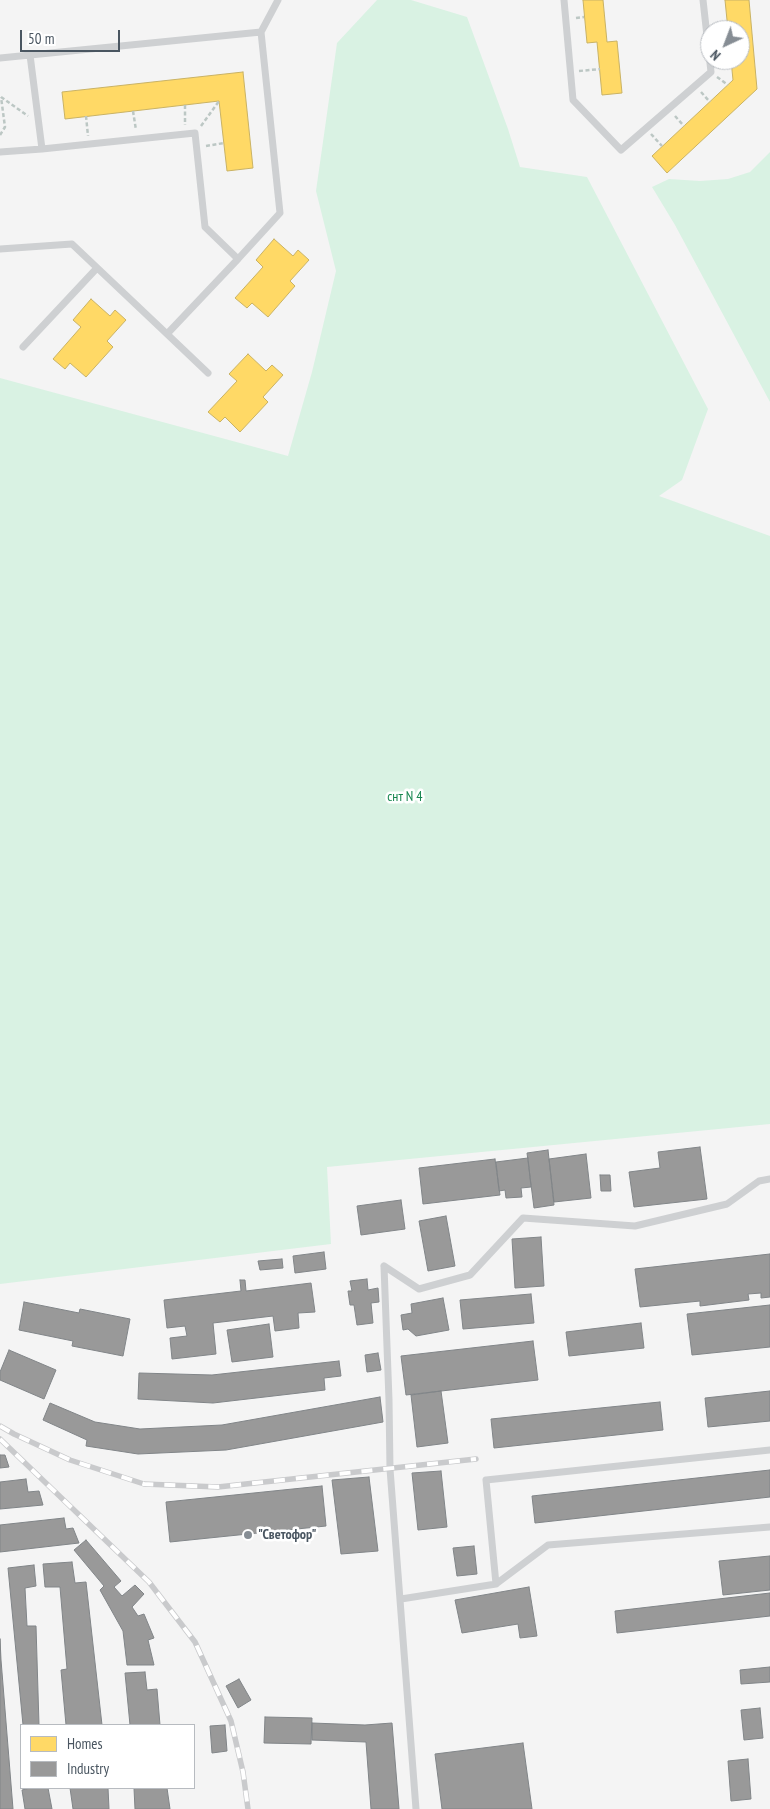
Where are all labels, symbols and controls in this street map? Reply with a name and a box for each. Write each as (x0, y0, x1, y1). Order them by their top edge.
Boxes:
scale bar (22, 20, 122, 52)
north arrow (700, 20, 750, 70)
text: 50 m (28, 29, 54, 48)
text: N (707, 46, 724, 64)
park label: снт N 4 (387, 789, 423, 805)
place label: "Светофор" (258, 1527, 316, 1543)
marker: "Светофор" (242, 1529, 254, 1541)
legend (20, 1724, 195, 1789)
text: Homes (67, 1734, 103, 1753)
text: Industry (67, 1759, 109, 1778)

